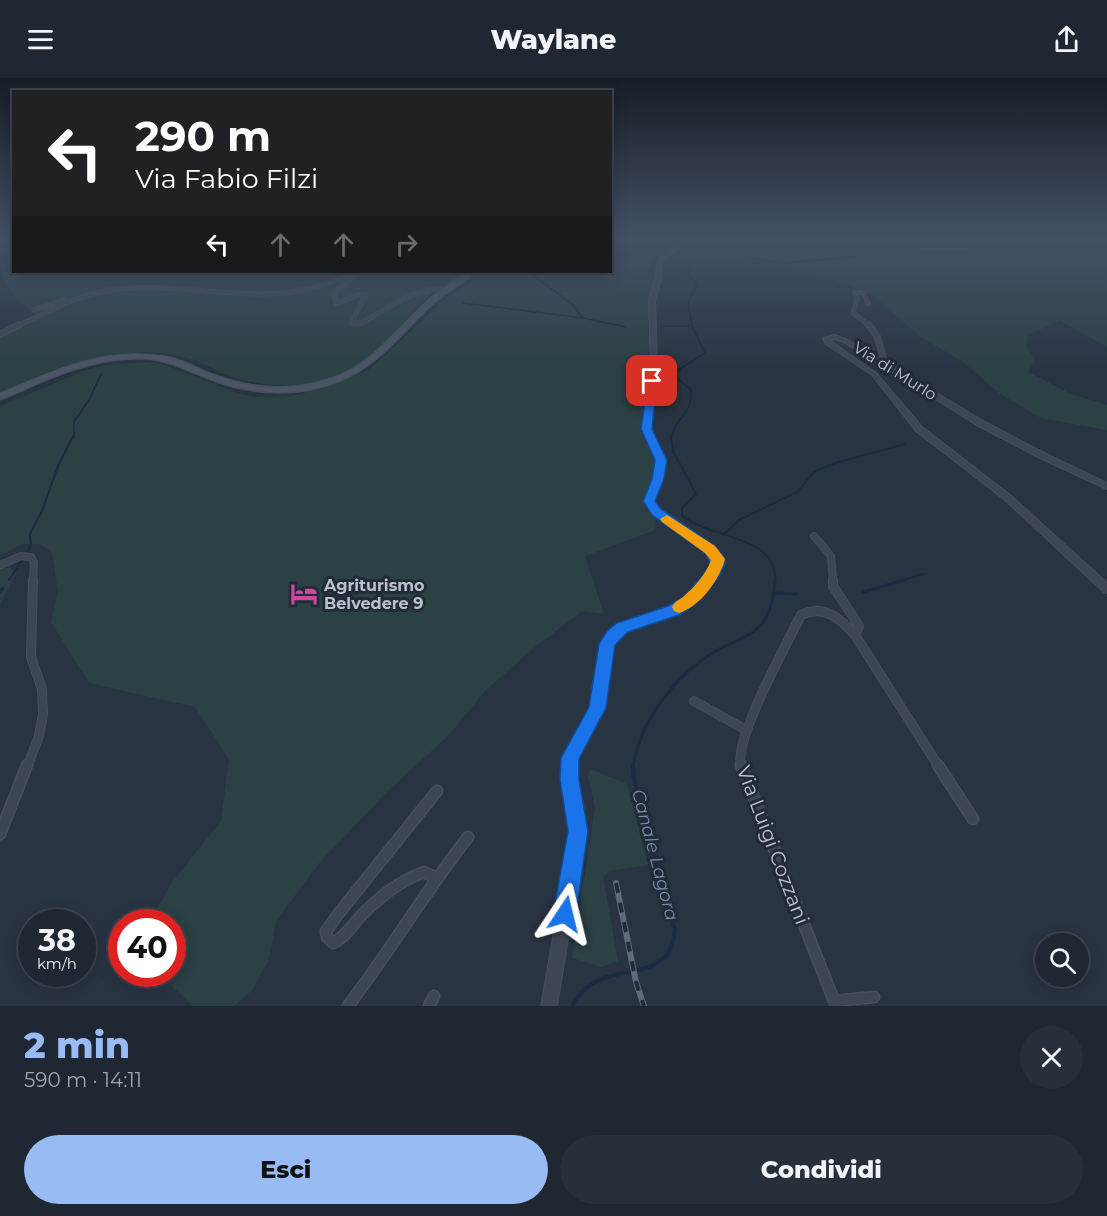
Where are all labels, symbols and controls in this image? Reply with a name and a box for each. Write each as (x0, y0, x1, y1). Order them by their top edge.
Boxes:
icon: menu (24, 23, 57, 56)
text: Waylane (491, 23, 616, 56)
icon: share (1050, 23, 1083, 56)
text: 290 m (135, 110, 271, 162)
icon: left (36, 114, 114, 192)
text: Via Fabio Filzi (135, 162, 318, 195)
icon: left (201, 228, 234, 261)
icon: ahead (264, 228, 297, 261)
icon: ahead (327, 228, 360, 261)
icon: right (390, 228, 423, 261)
street label: Via di Murlo (850, 338, 940, 404)
pin (626, 355, 677, 406)
icon: arrive (635, 364, 668, 397)
place label: Agriturismo Belvedere 9 (323, 576, 424, 613)
hotel icon: Agriturismo Belvedere 9 (289, 579, 319, 609)
street label: Via Luigi Cozzani (732, 762, 814, 928)
water label: Canale Lagora (627, 787, 683, 923)
position arrow (533, 882, 597, 946)
speed limit sign: 40 (108, 909, 186, 987)
text: 38 (38, 922, 76, 959)
map controls (1035, 933, 1089, 987)
button: search (1035, 933, 1089, 987)
text: km/h (37, 954, 77, 973)
text: 2 min (24, 1023, 130, 1067)
button: close (1020, 1026, 1083, 1089)
text: 590 m · 14:11 (24, 1068, 142, 1092)
button: Esci (24, 1135, 548, 1204)
button: Condividi (560, 1135, 1083, 1204)

